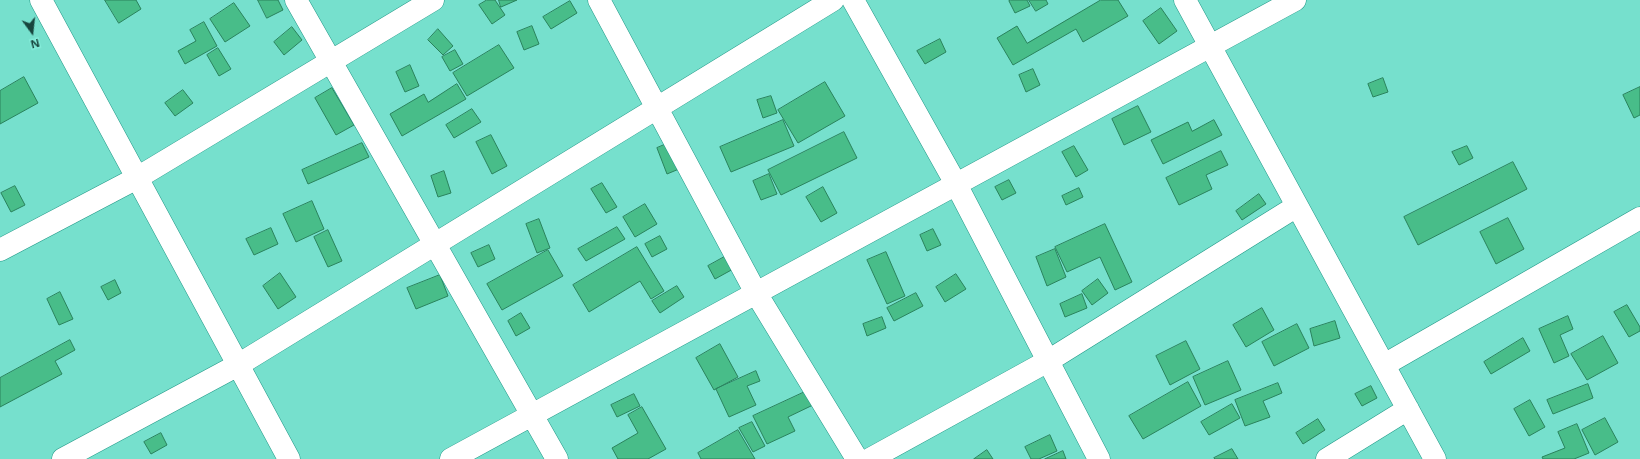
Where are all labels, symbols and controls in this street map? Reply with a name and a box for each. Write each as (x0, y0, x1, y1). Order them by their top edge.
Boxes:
north arrow (12, 12, 52, 52)
text: N (29, 36, 42, 52)

